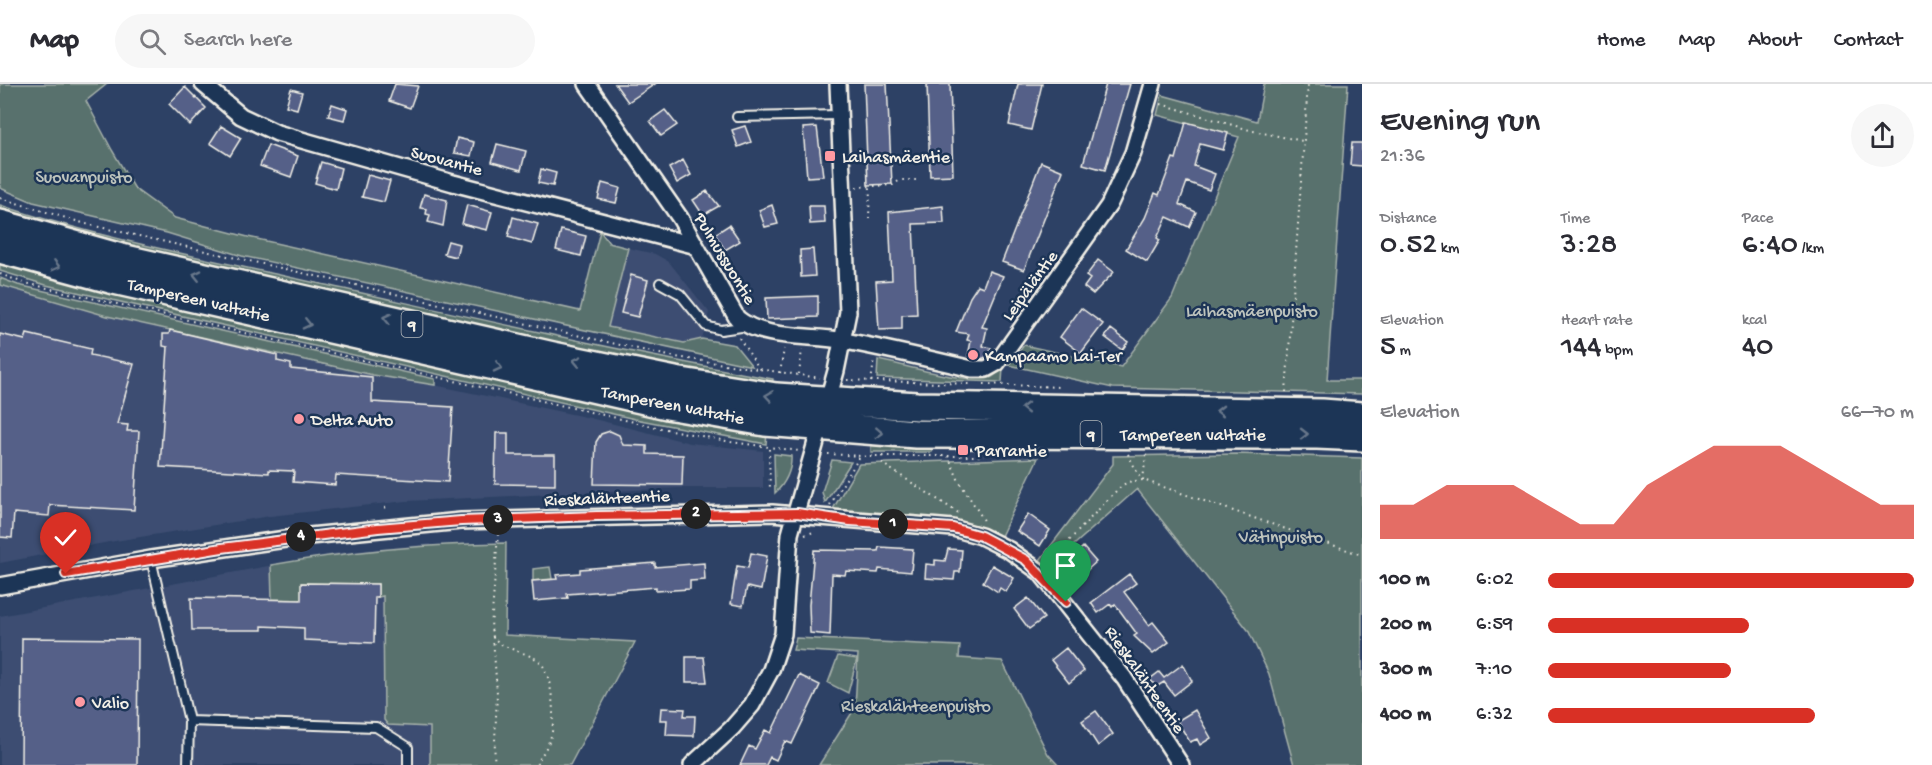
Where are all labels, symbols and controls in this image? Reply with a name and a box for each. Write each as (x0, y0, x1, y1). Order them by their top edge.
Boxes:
search box (115, 14, 535, 68)
text: Map (30, 25, 79, 58)
icon: search (136, 25, 169, 58)
text: Search here (184, 28, 292, 54)
text: Home (1597, 29, 1645, 54)
text: Map (1678, 29, 1715, 54)
text: About (1748, 29, 1801, 54)
text: Contact (1834, 29, 1902, 54)
text: Evening run (1380, 104, 1540, 142)
button: share (1851, 104, 1914, 167)
street label: Suovantie (408, 143, 485, 182)
text: 21:36 (1380, 146, 1425, 169)
place label: Laihasmäentie (842, 148, 951, 169)
marker: Laihasmäentie (823, 149, 837, 163)
park label: Suovanpuisto (35, 168, 133, 189)
street label: Pulmussuontie (688, 209, 760, 310)
text: Distance (1380, 210, 1437, 229)
text: Time (1561, 210, 1590, 229)
text: Pace (1742, 210, 1773, 229)
text: 0.52 (1380, 229, 1437, 264)
text: 3:28 (1561, 229, 1617, 264)
text: 6:40 (1742, 229, 1798, 264)
text: km (1437, 240, 1459, 259)
text: /km (1798, 240, 1824, 259)
street label: Leipäläntie (999, 247, 1064, 326)
one-way arrow (51, 258, 61, 271)
one-way arrow (192, 270, 202, 283)
street label: Tampereen valtatie (124, 275, 272, 328)
park label: Laihasmäenpuisto (1186, 302, 1318, 323)
road number: 9 (402, 311, 422, 337)
one-way arrow (382, 312, 392, 325)
text: Elevation (1380, 312, 1444, 331)
text: Heart rate (1561, 312, 1633, 331)
text: kcal (1742, 312, 1767, 331)
one-way arrow (302, 316, 312, 329)
text: 5 (1380, 331, 1396, 366)
text: 144 (1561, 331, 1602, 366)
text: 40 (1742, 331, 1773, 366)
text: m (1396, 342, 1411, 361)
text: bpm (1602, 342, 1633, 361)
place label: Kampaamo Lai-Ter (985, 347, 1123, 368)
marker: Kampaamo Lai-Ter (966, 348, 980, 362)
one-way arrow (573, 355, 583, 368)
one-way arrow (492, 359, 502, 372)
street label: Tampereen valtatie (598, 382, 747, 431)
one-way arrow (765, 390, 774, 402)
one-way arrow (1020, 402, 1029, 414)
text: Elevation (1380, 402, 1460, 425)
text: 66–70 m (1841, 402, 1914, 425)
one-way arrow (1215, 405, 1224, 417)
place label: Delta Auto (310, 411, 393, 432)
marker: Delta Auto (292, 412, 306, 426)
road number: 9 (1080, 421, 1102, 447)
street label: Tampereen valtatie (1119, 426, 1266, 447)
one-way arrow (874, 427, 883, 440)
one-way arrow (1300, 428, 1309, 441)
place label: Parrantie (974, 442, 1047, 463)
marker: Parrantie (956, 443, 970, 457)
street label: Rieskalähteentie (544, 487, 671, 512)
pin: 2 (681, 499, 711, 529)
text: 2 (692, 504, 700, 523)
pin: 3 (483, 505, 513, 535)
pin: 1 (878, 509, 908, 539)
text: 3 (494, 510, 502, 529)
pin (40, 512, 91, 574)
text: 1 (890, 514, 896, 533)
icon: check (49, 521, 82, 554)
pin: 4 (286, 522, 316, 552)
text: 4 (297, 527, 305, 546)
park label: Vätinpuisto (1238, 528, 1323, 549)
pin (1040, 540, 1091, 602)
icon: arrive (1049, 549, 1082, 582)
text: 100 m (1380, 569, 1430, 592)
text: 6:02 (1476, 569, 1514, 592)
text: 200 m (1380, 614, 1431, 637)
text: 6:59 (1476, 614, 1513, 637)
street label: Rieskalähteentie (1099, 623, 1189, 739)
text: 300 m (1380, 659, 1432, 682)
text: 7:10 (1476, 659, 1512, 682)
place label: Valio (91, 694, 129, 715)
marker: Valio (73, 695, 87, 709)
park label: Rieskalähteenpuisto (841, 697, 991, 718)
text: 400 m (1380, 704, 1431, 727)
text: 6:32 (1476, 704, 1513, 727)

